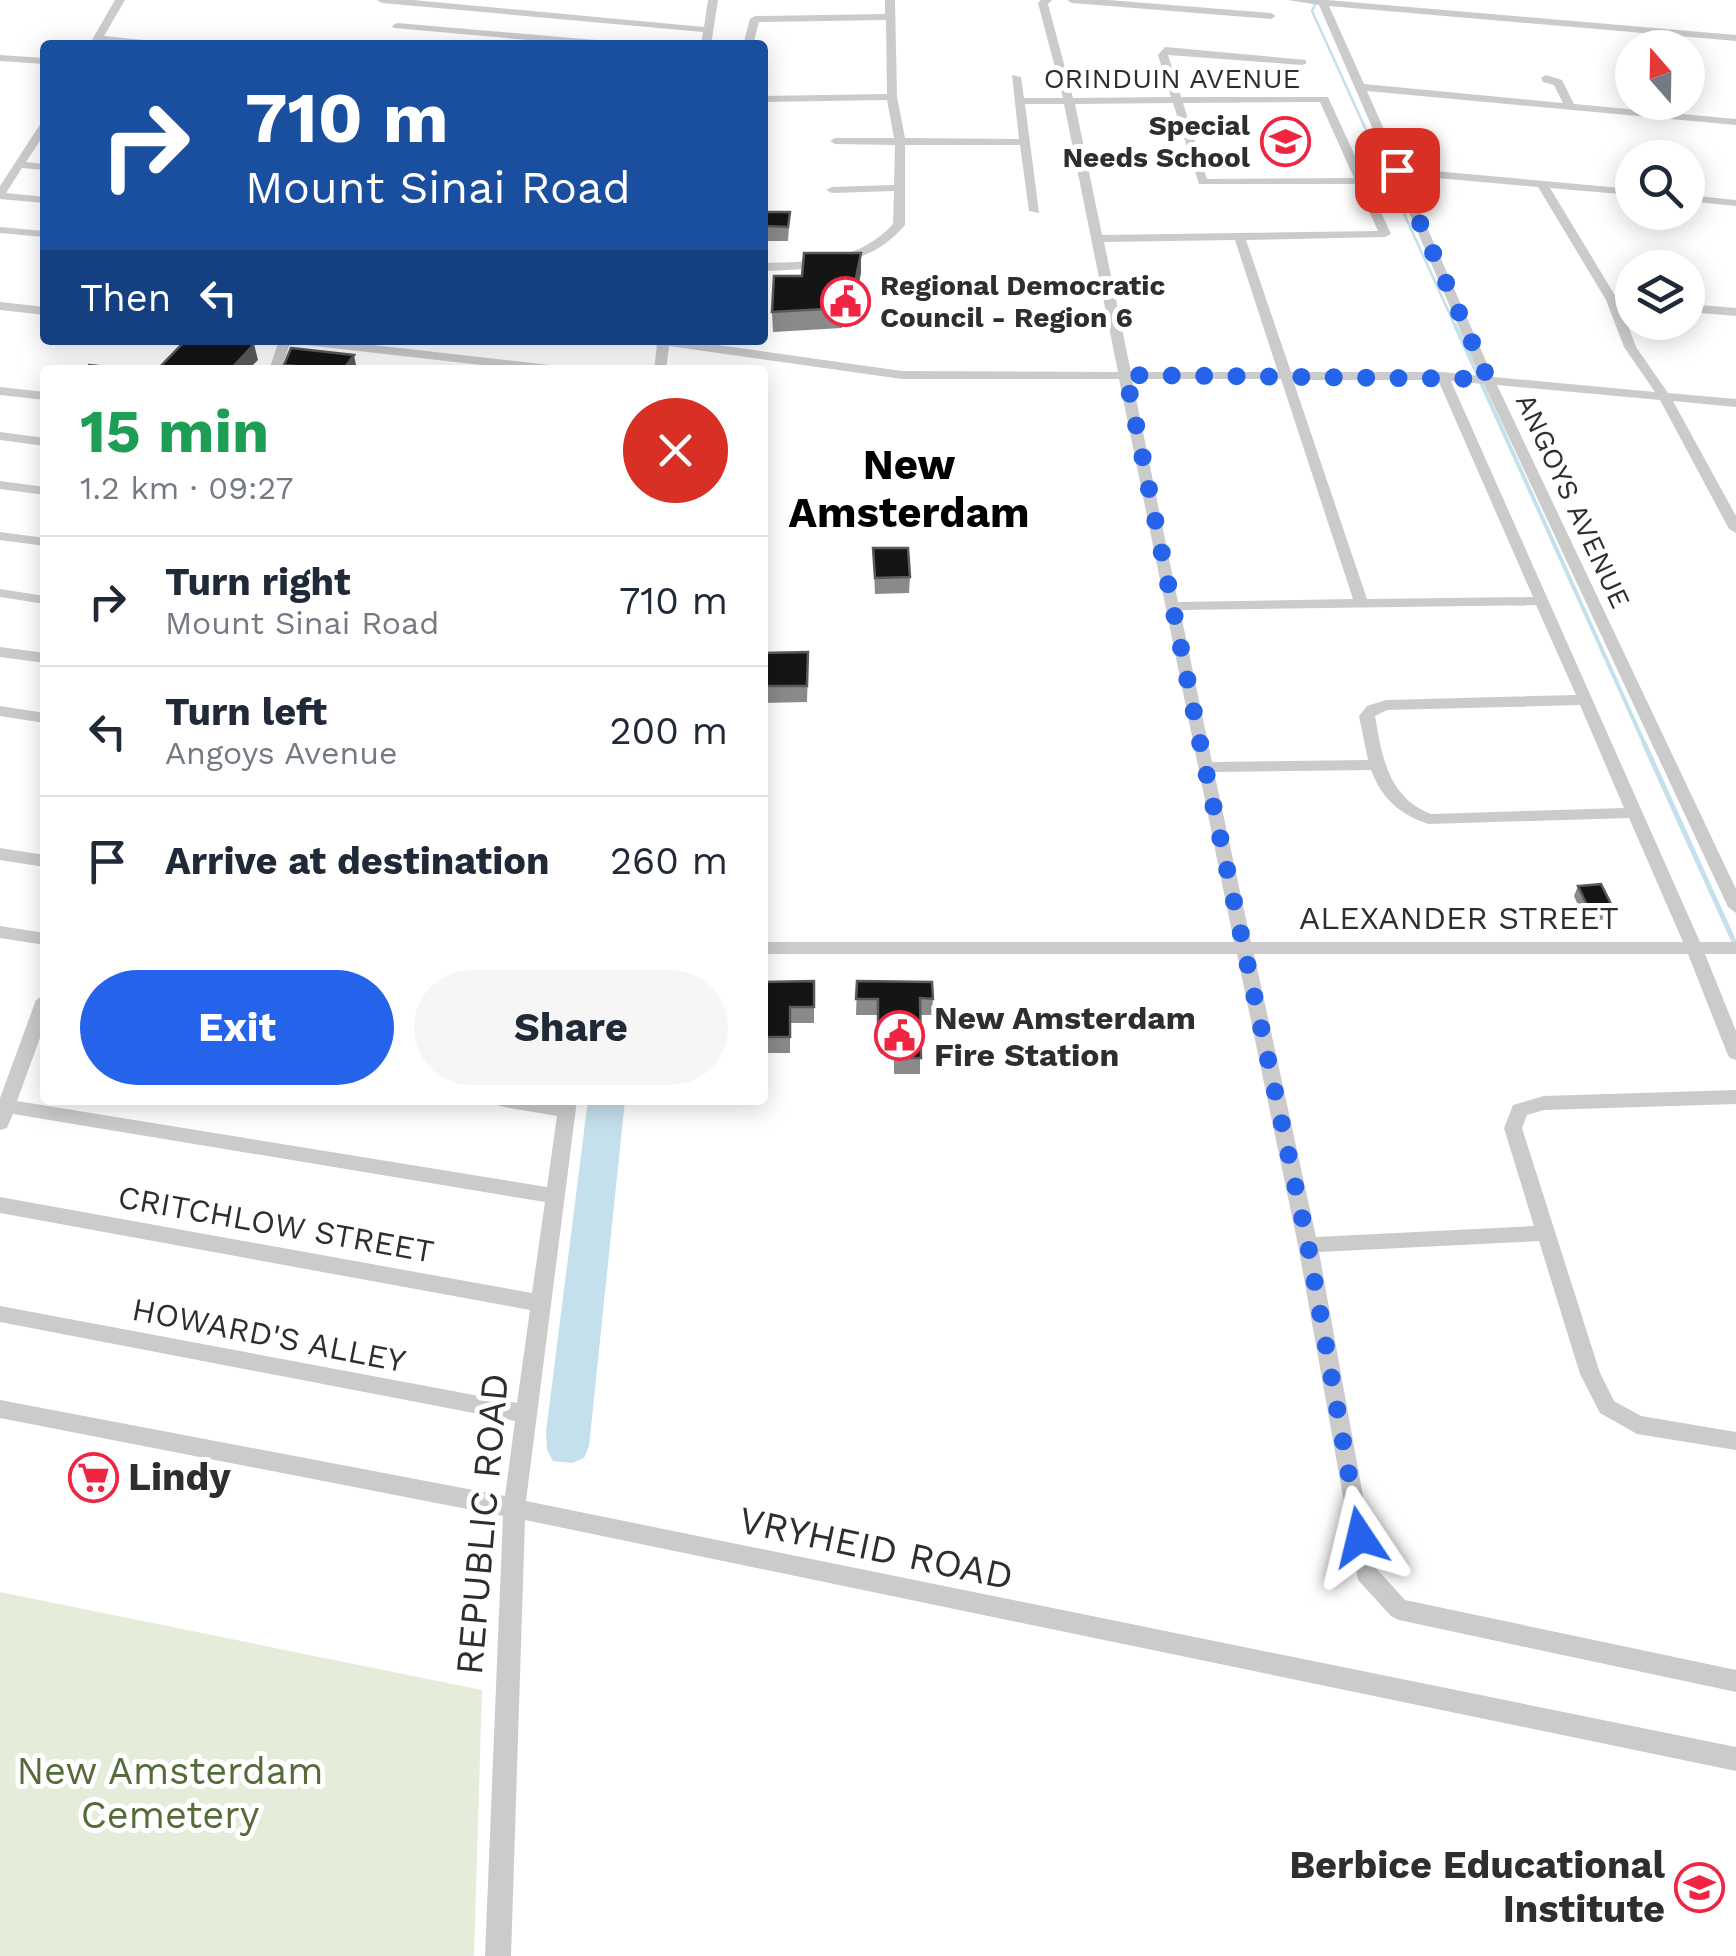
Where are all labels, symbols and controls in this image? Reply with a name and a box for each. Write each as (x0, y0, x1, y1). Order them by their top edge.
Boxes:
north arrow (1615, 30, 1705, 120)
map controls (1615, 30, 1705, 340)
street label: ORINDUIN AVENUE (1044, 62, 1300, 95)
text: 710 m (245, 77, 449, 159)
icon: right (80, 80, 210, 210)
place label: Special Needs School (1062, 109, 1251, 174)
school or university icon: Special Needs School (1259, 115, 1311, 167)
pin (1355, 128, 1440, 213)
button: search (1615, 140, 1705, 230)
icon: arrive (1370, 143, 1425, 198)
text: Mount Sinai Road (245, 161, 631, 214)
button: layers (1615, 250, 1705, 340)
place label: Regional Democratic Council - Region 6 (880, 269, 1165, 334)
icon: left (191, 270, 246, 325)
public building icon: Regional Democratic Council - Region 6 (819, 275, 871, 327)
text: Then (80, 276, 171, 320)
street label: ANGOYS AVENUE (1509, 389, 1637, 613)
text: 15 min (80, 396, 269, 467)
button: close (623, 398, 728, 503)
district label: New Amsterdam (789, 440, 1029, 537)
text: 1.2 km · 09:27 (80, 469, 293, 507)
text: Turn right (165, 560, 351, 604)
icon: right (80, 574, 135, 629)
text: 710 m (619, 579, 728, 623)
text: Mount Sinai Road (165, 604, 439, 642)
text: Turn left (165, 690, 327, 734)
icon: left (80, 704, 135, 759)
text: 200 m (609, 709, 728, 753)
text: Angoys Avenue (165, 734, 397, 772)
icon: arrive (80, 834, 135, 889)
text: Arrive at destination (165, 839, 550, 883)
text: 260 m (610, 839, 728, 883)
street label: ALEXANDER STREET (1299, 899, 1619, 937)
button: Exit (80, 970, 394, 1085)
button: Share (414, 970, 728, 1085)
place label: New Amsterdam Fire Station (934, 999, 1196, 1074)
public building icon: New Amsterdam Fire Station (873, 1010, 925, 1062)
street label: CRITCHLOW STREET (115, 1177, 437, 1271)
street label: HOWARD'S ALLEY (129, 1290, 409, 1380)
street label: REPUBLIC ROAD (447, 1371, 517, 1677)
supermarket icon: Lindy (67, 1451, 119, 1503)
place label: Lindy (128, 1455, 231, 1499)
position arrow (1308, 1485, 1412, 1589)
street label: VRYHEID ROAD (735, 1497, 1017, 1599)
park label: New Amsterdam Cemetery (16, 1749, 324, 1837)
place label: Berbice Educational Institute (1289, 1843, 1666, 1931)
school or university icon: Berbice Educational Institute (1674, 1861, 1726, 1913)

